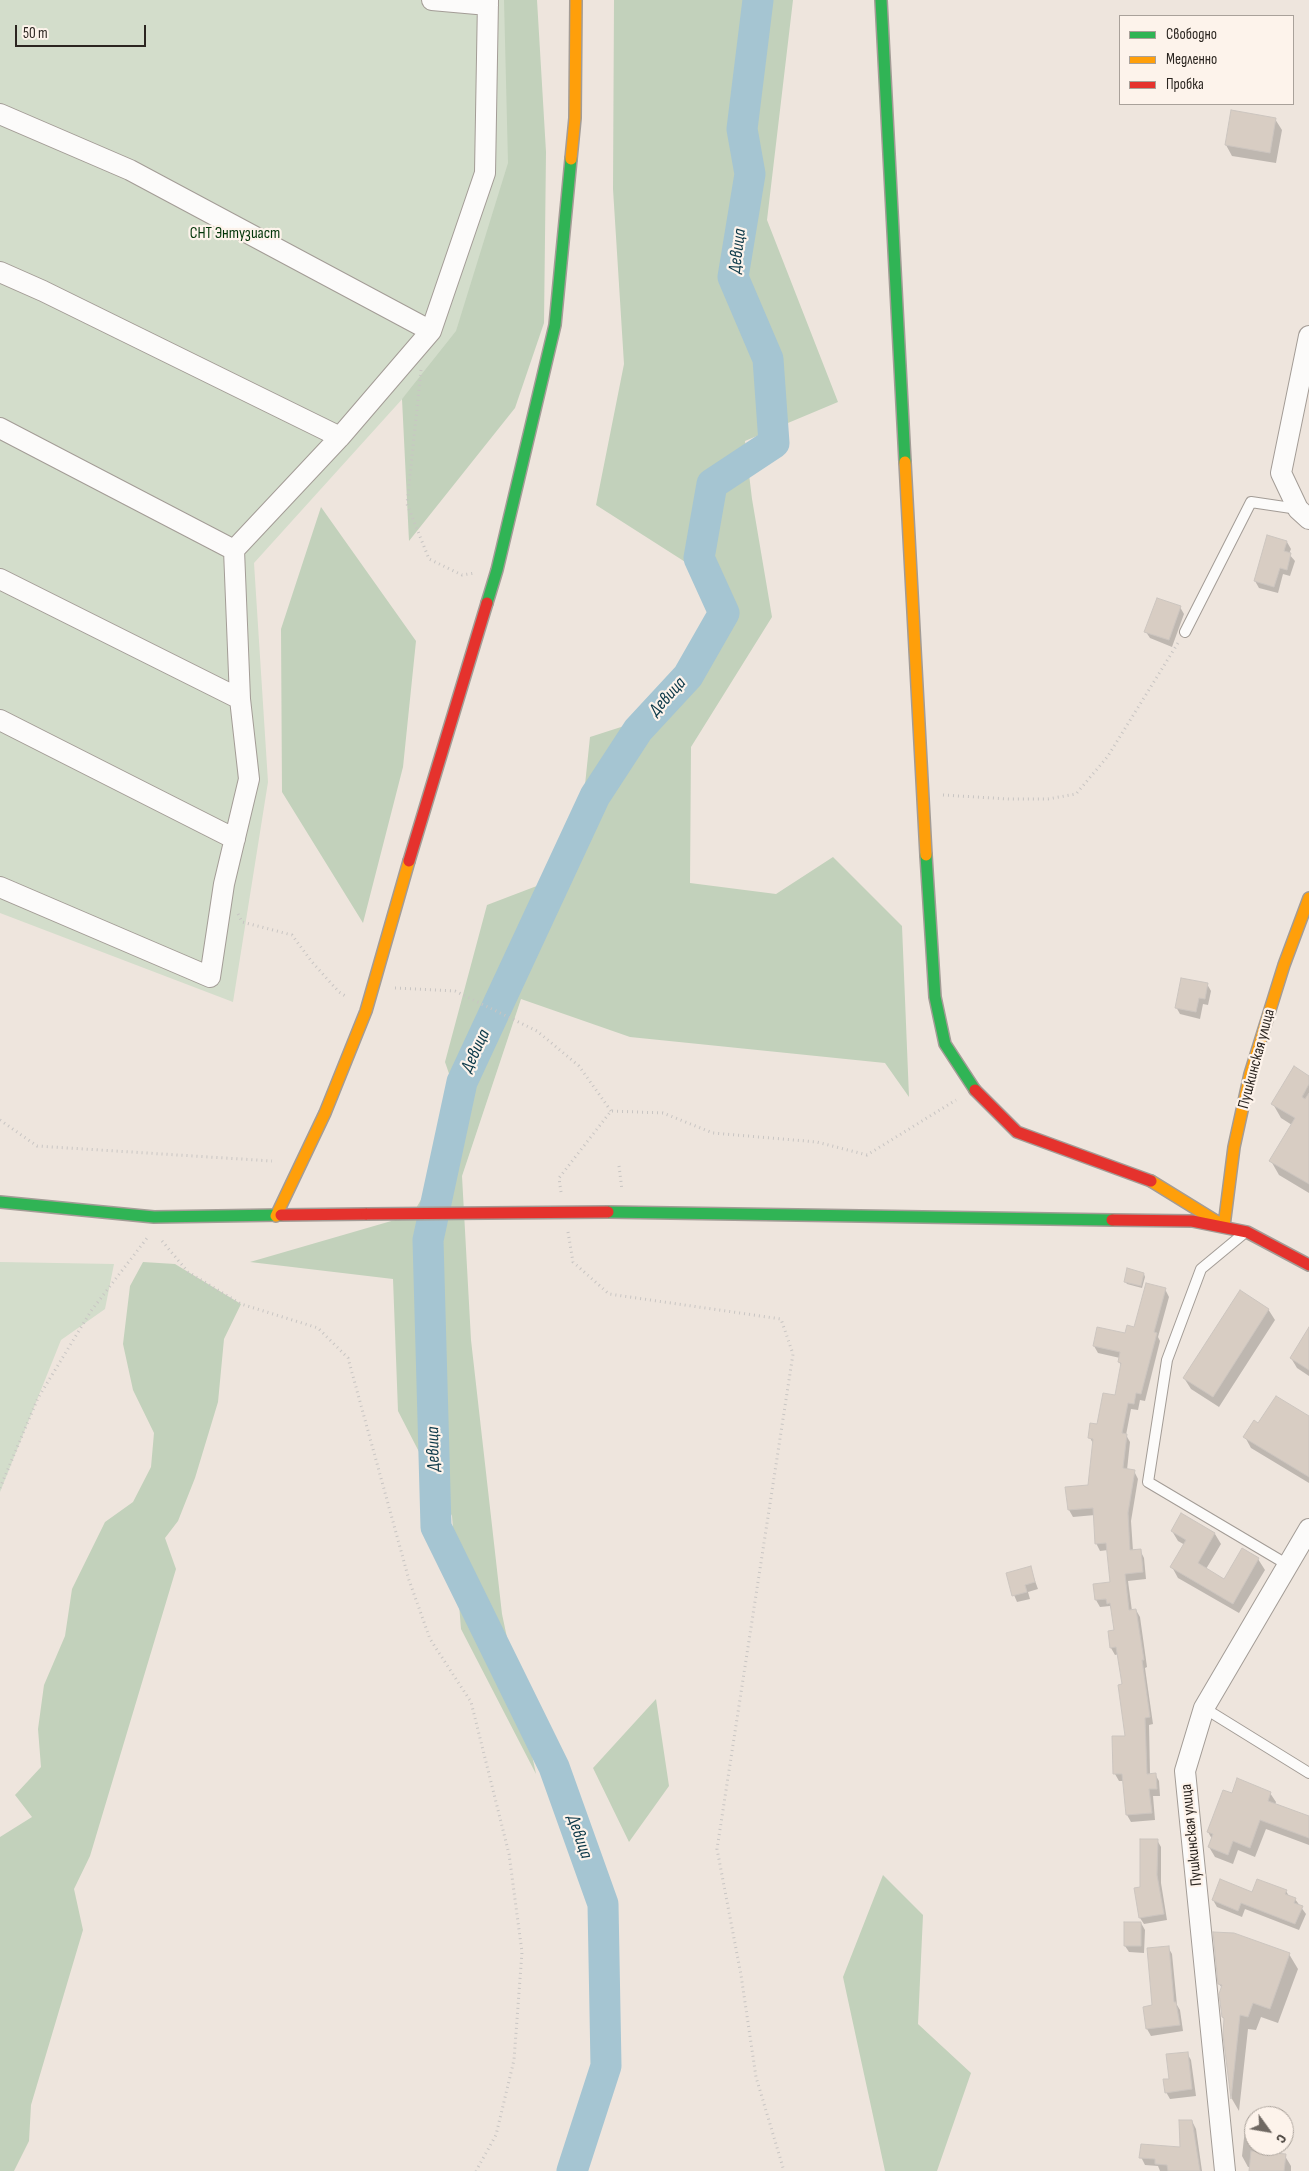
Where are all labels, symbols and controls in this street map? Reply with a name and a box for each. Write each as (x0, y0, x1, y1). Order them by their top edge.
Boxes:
scale bar (18, 15, 149, 47)
legend (1119, 15, 1294, 105)
text: 50 m (23, 24, 48, 43)
text: Свободно (1166, 25, 1217, 44)
text: Медленно (1166, 50, 1217, 69)
text: Пробка (1166, 75, 1204, 94)
park label: СНТ Энтузиаст (190, 224, 280, 244)
water label: Девица (725, 227, 751, 275)
water label: Девица (645, 673, 691, 721)
street label: Пушкинская улица (1234, 1007, 1280, 1111)
water label: Девица (457, 1026, 495, 1076)
water label: Девица (423, 1426, 445, 1472)
street label: Пушкинская улица (1177, 1783, 1207, 1887)
water label: Девица (561, 1812, 597, 1862)
north arrow (1244, 2106, 1294, 2156)
text: С (1272, 2131, 1290, 2146)

